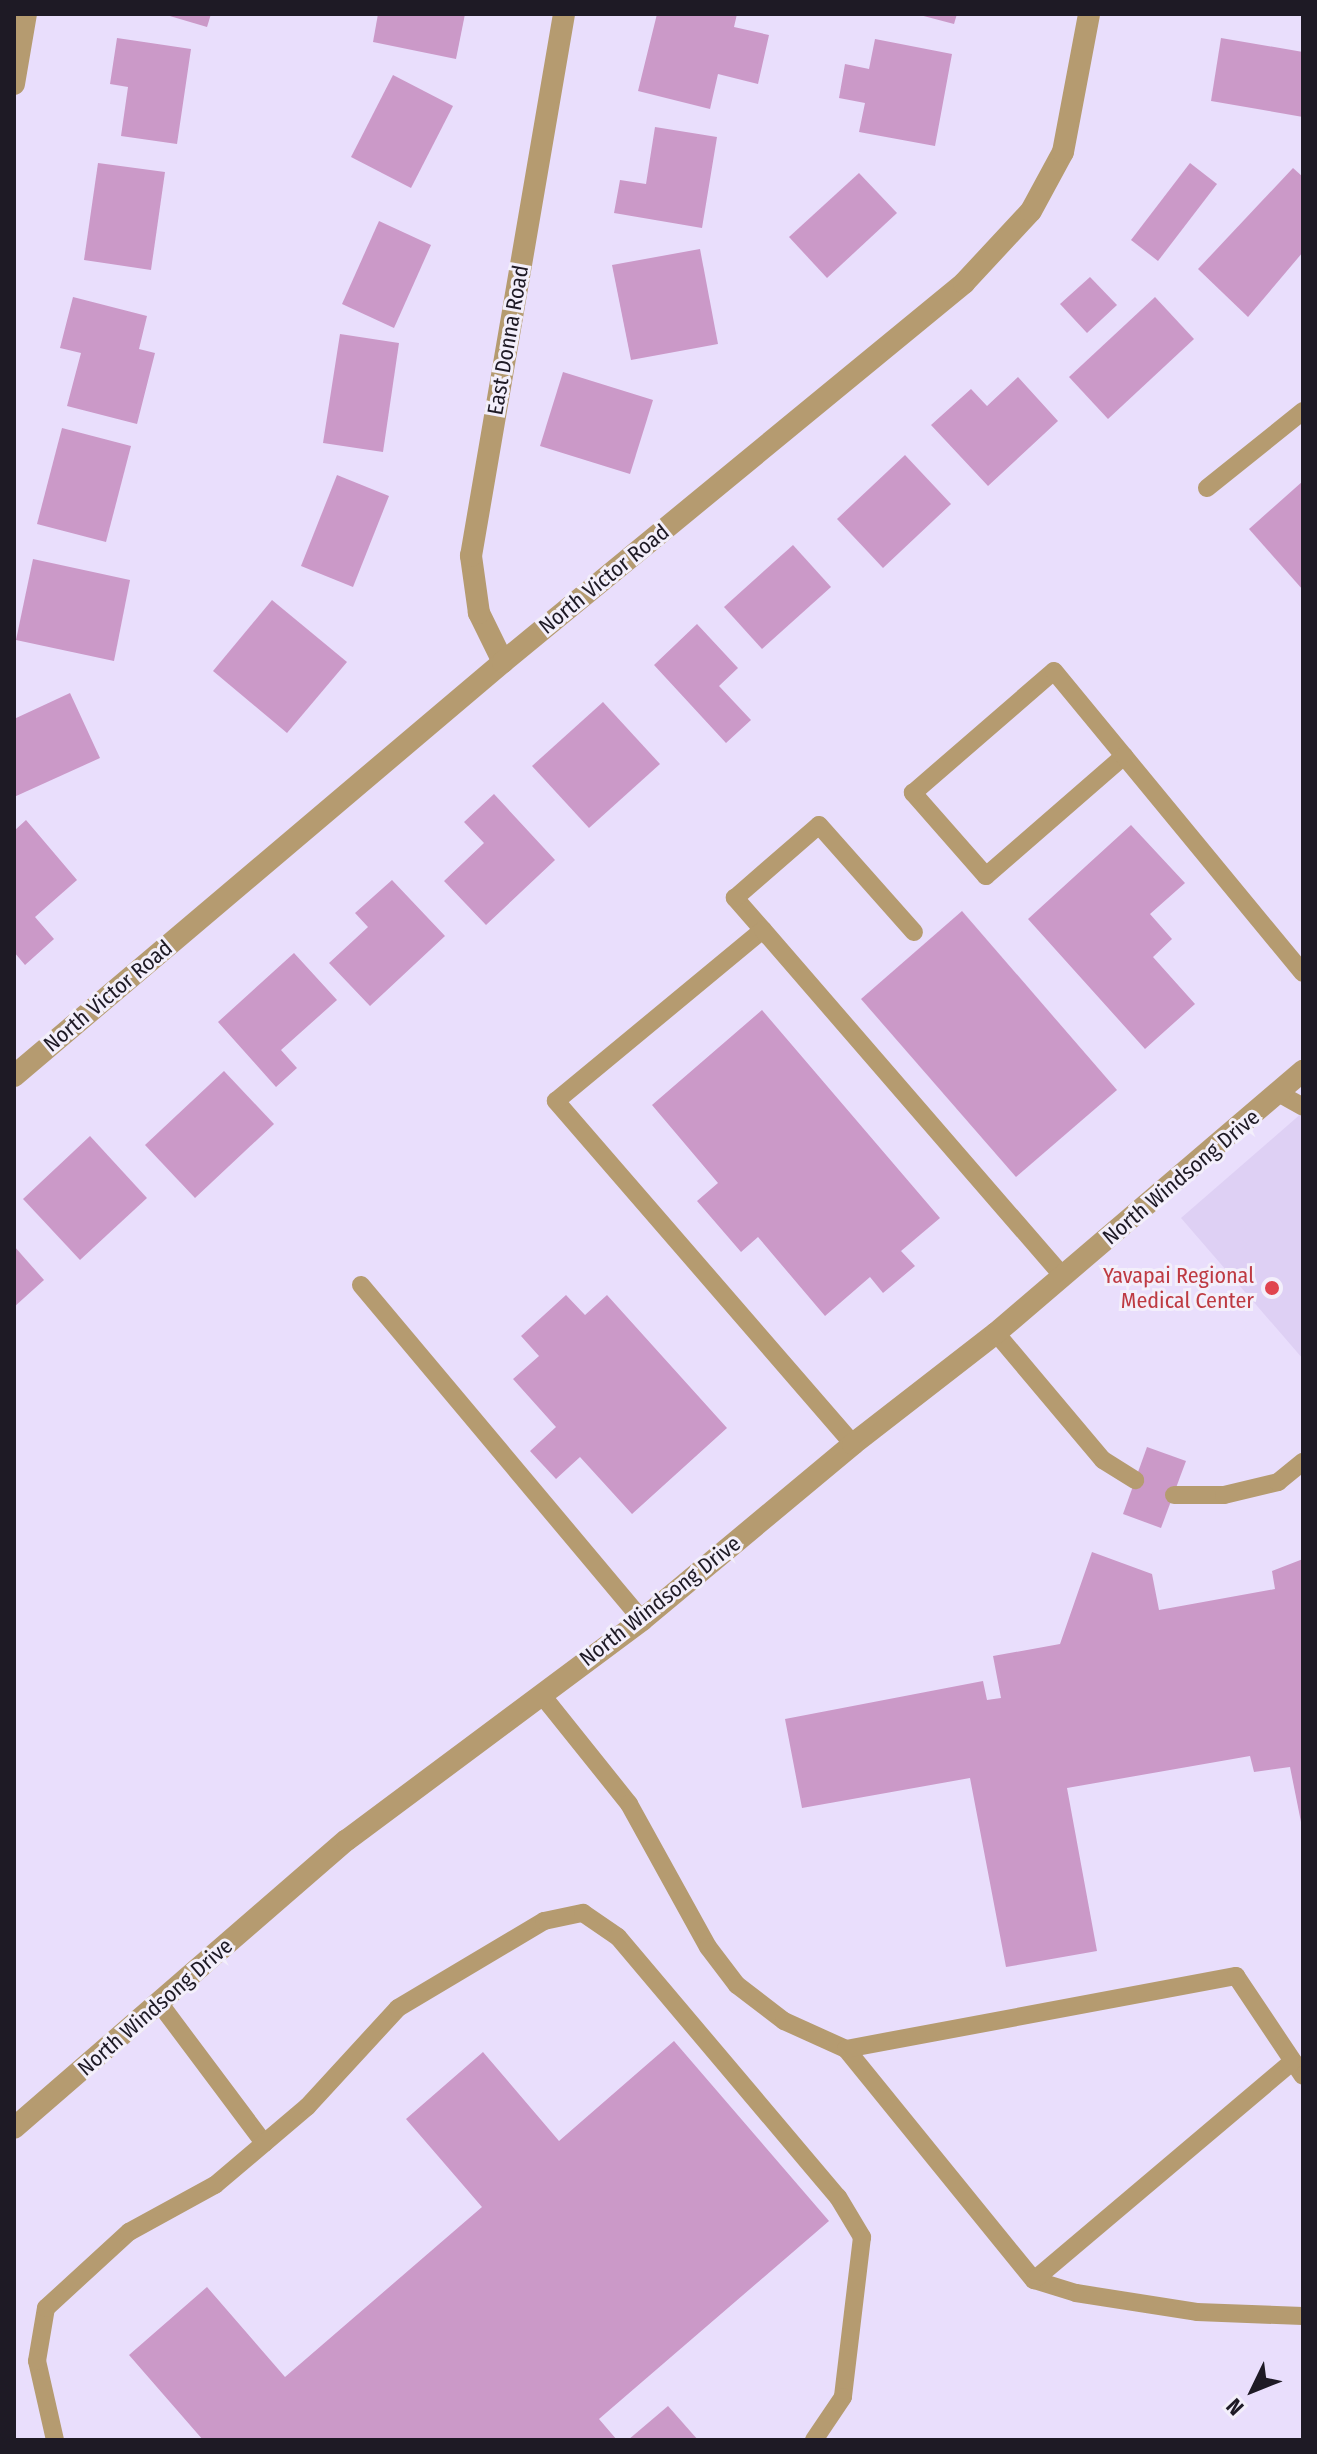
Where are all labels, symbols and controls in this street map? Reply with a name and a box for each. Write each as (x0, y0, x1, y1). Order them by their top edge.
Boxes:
street label: East Donna Road (482, 263, 534, 417)
street label: North Victor Road (534, 519, 674, 639)
street label: North Victor Road (38, 935, 178, 1057)
street label: North Windsong Drive (1097, 1104, 1265, 1250)
place label: Yavapai Regional Medical Center (1103, 1262, 1254, 1314)
marker: Yavapai Regional Medical Center (1261, 1277, 1283, 1299)
street label: North Windsong Drive (574, 1530, 746, 1672)
street label: North Windsong Drive (72, 1933, 238, 2081)
north arrow (1213, 2350, 1293, 2430)
text: N (1221, 2393, 1249, 2421)

